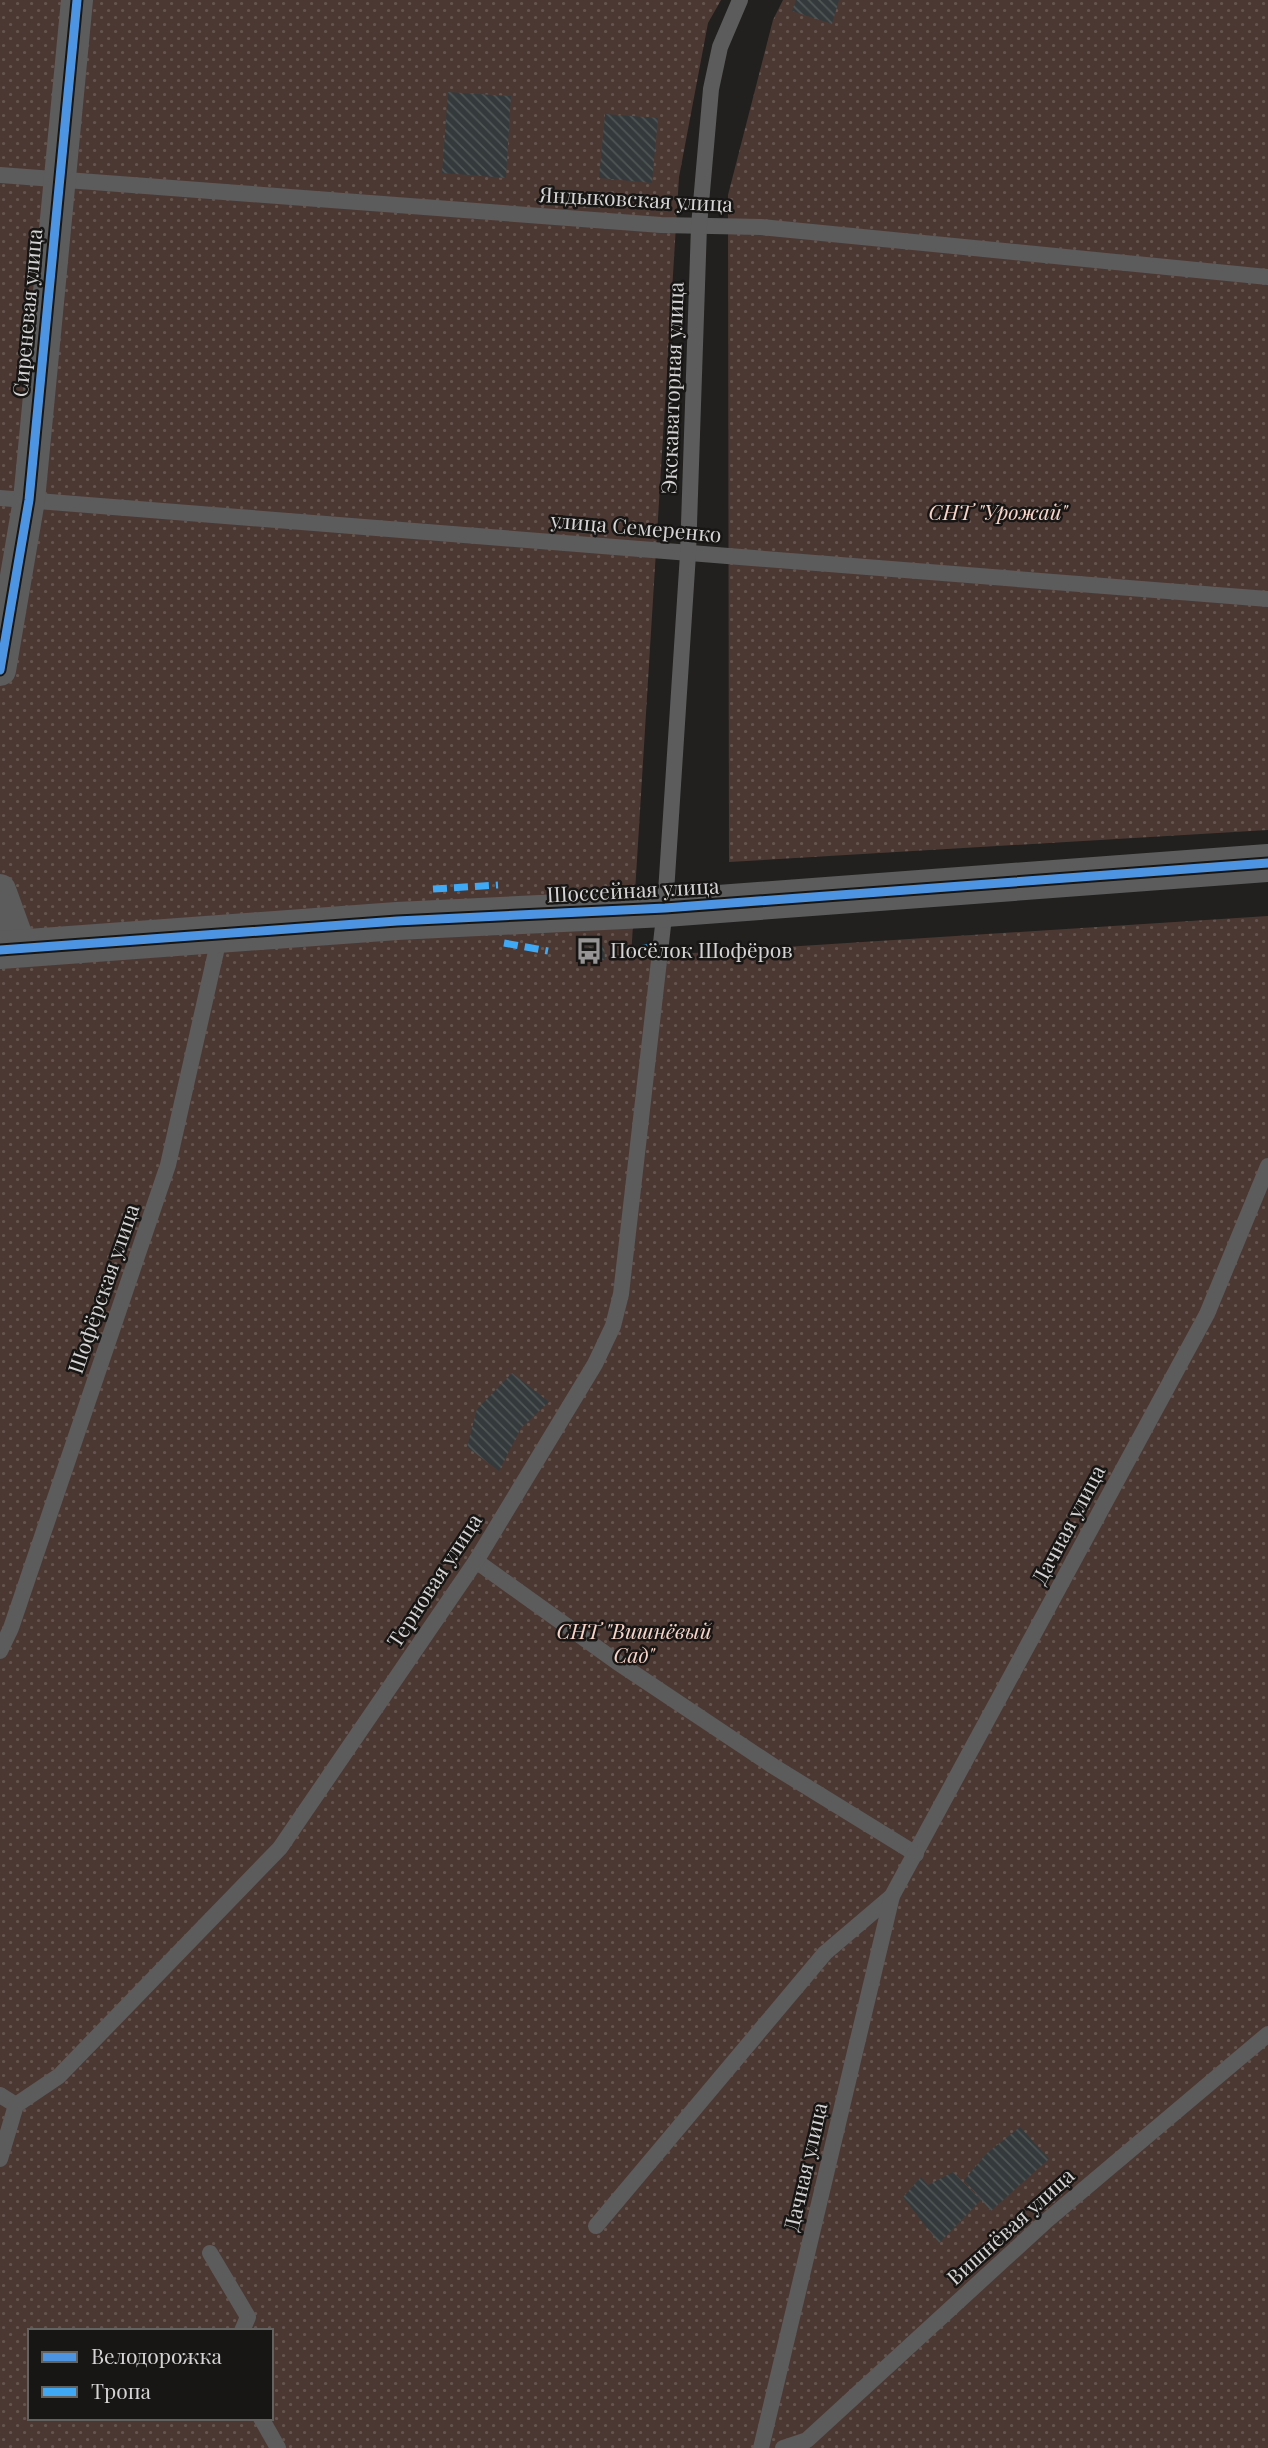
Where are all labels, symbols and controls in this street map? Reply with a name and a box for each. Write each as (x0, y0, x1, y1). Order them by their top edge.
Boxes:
street label: Яндыковская улица (537, 179, 734, 217)
street label: Сиреневая улица (5, 227, 47, 398)
street label: Экскаваторная улица (653, 281, 689, 495)
park label: СНТ "Урожай" (929, 497, 1069, 525)
street label: улица Семеренко (549, 505, 723, 547)
street label: Шоссейная улица (546, 870, 721, 908)
place label: Посёлок Шофёров (610, 935, 793, 963)
bus stop icon: Посёлок Шофёров (574, 936, 604, 966)
street label: Шофёрская улица (60, 1199, 144, 1377)
street label: Дачная улица (1024, 1459, 1111, 1589)
street label: Терновая улица (380, 1507, 487, 1652)
park label: СНТ "Вишнёвый Сад" (556, 1616, 713, 1668)
street label: Дачная улица (776, 2099, 833, 2234)
street label: Вишнёвая улица (940, 2160, 1080, 2290)
legend (28, 2329, 273, 2420)
text: Велодорожка (91, 2341, 222, 2369)
text: Тропа (91, 2376, 152, 2404)

